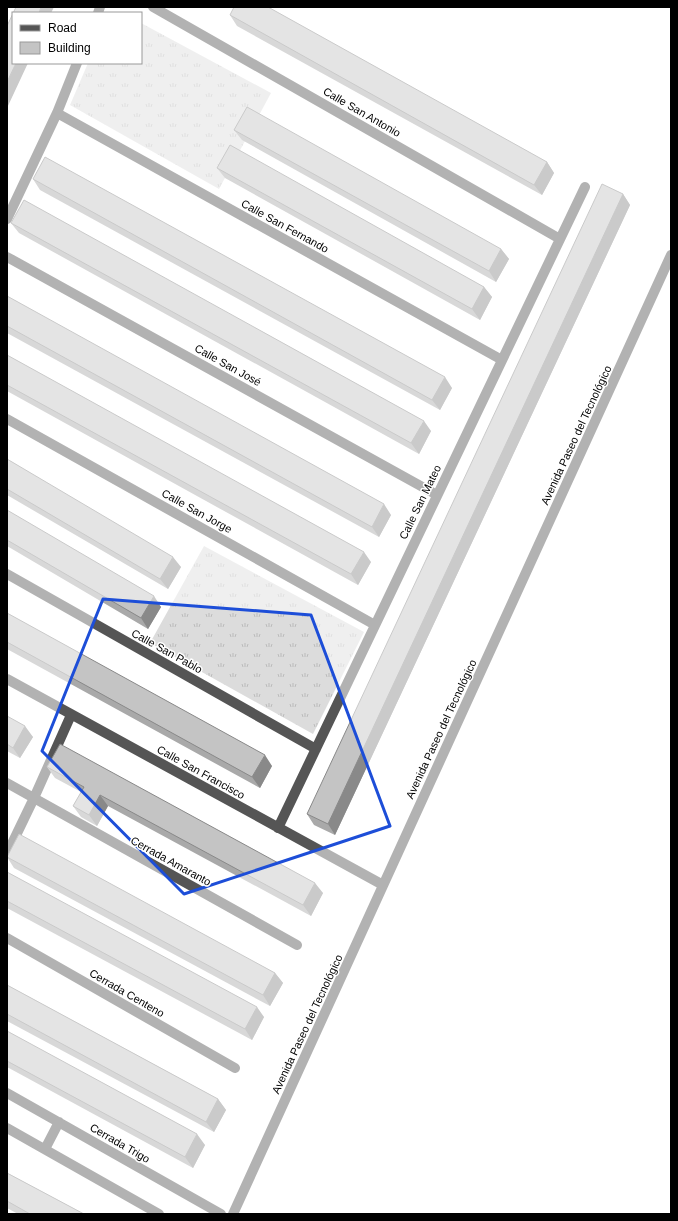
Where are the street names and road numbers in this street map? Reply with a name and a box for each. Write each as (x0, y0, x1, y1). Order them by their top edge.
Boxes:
street label: Calle San Antonio (321, 85, 403, 139)
street label: Calle San Fernando (239, 197, 331, 255)
street label: Calle San José (193, 342, 263, 388)
street label: Avenida Paseo del Tecnológico (538, 363, 614, 507)
street label: Calle San Mateo (397, 463, 443, 541)
street label: Calle San Jorge (160, 487, 234, 535)
street label: Calle San Pablo (130, 627, 204, 675)
street label: Avenida Paseo del Tecnológico (403, 657, 479, 801)
street label: Calle San Francisco (155, 743, 247, 801)
street label: Cerrada Amaranto (129, 834, 213, 888)
street label: Avenida Paseo del Tecnológico (269, 952, 345, 1096)
street label: Cerrada Centeno (87, 967, 167, 1019)
street label: Cerrada Trigo (88, 1121, 152, 1165)

